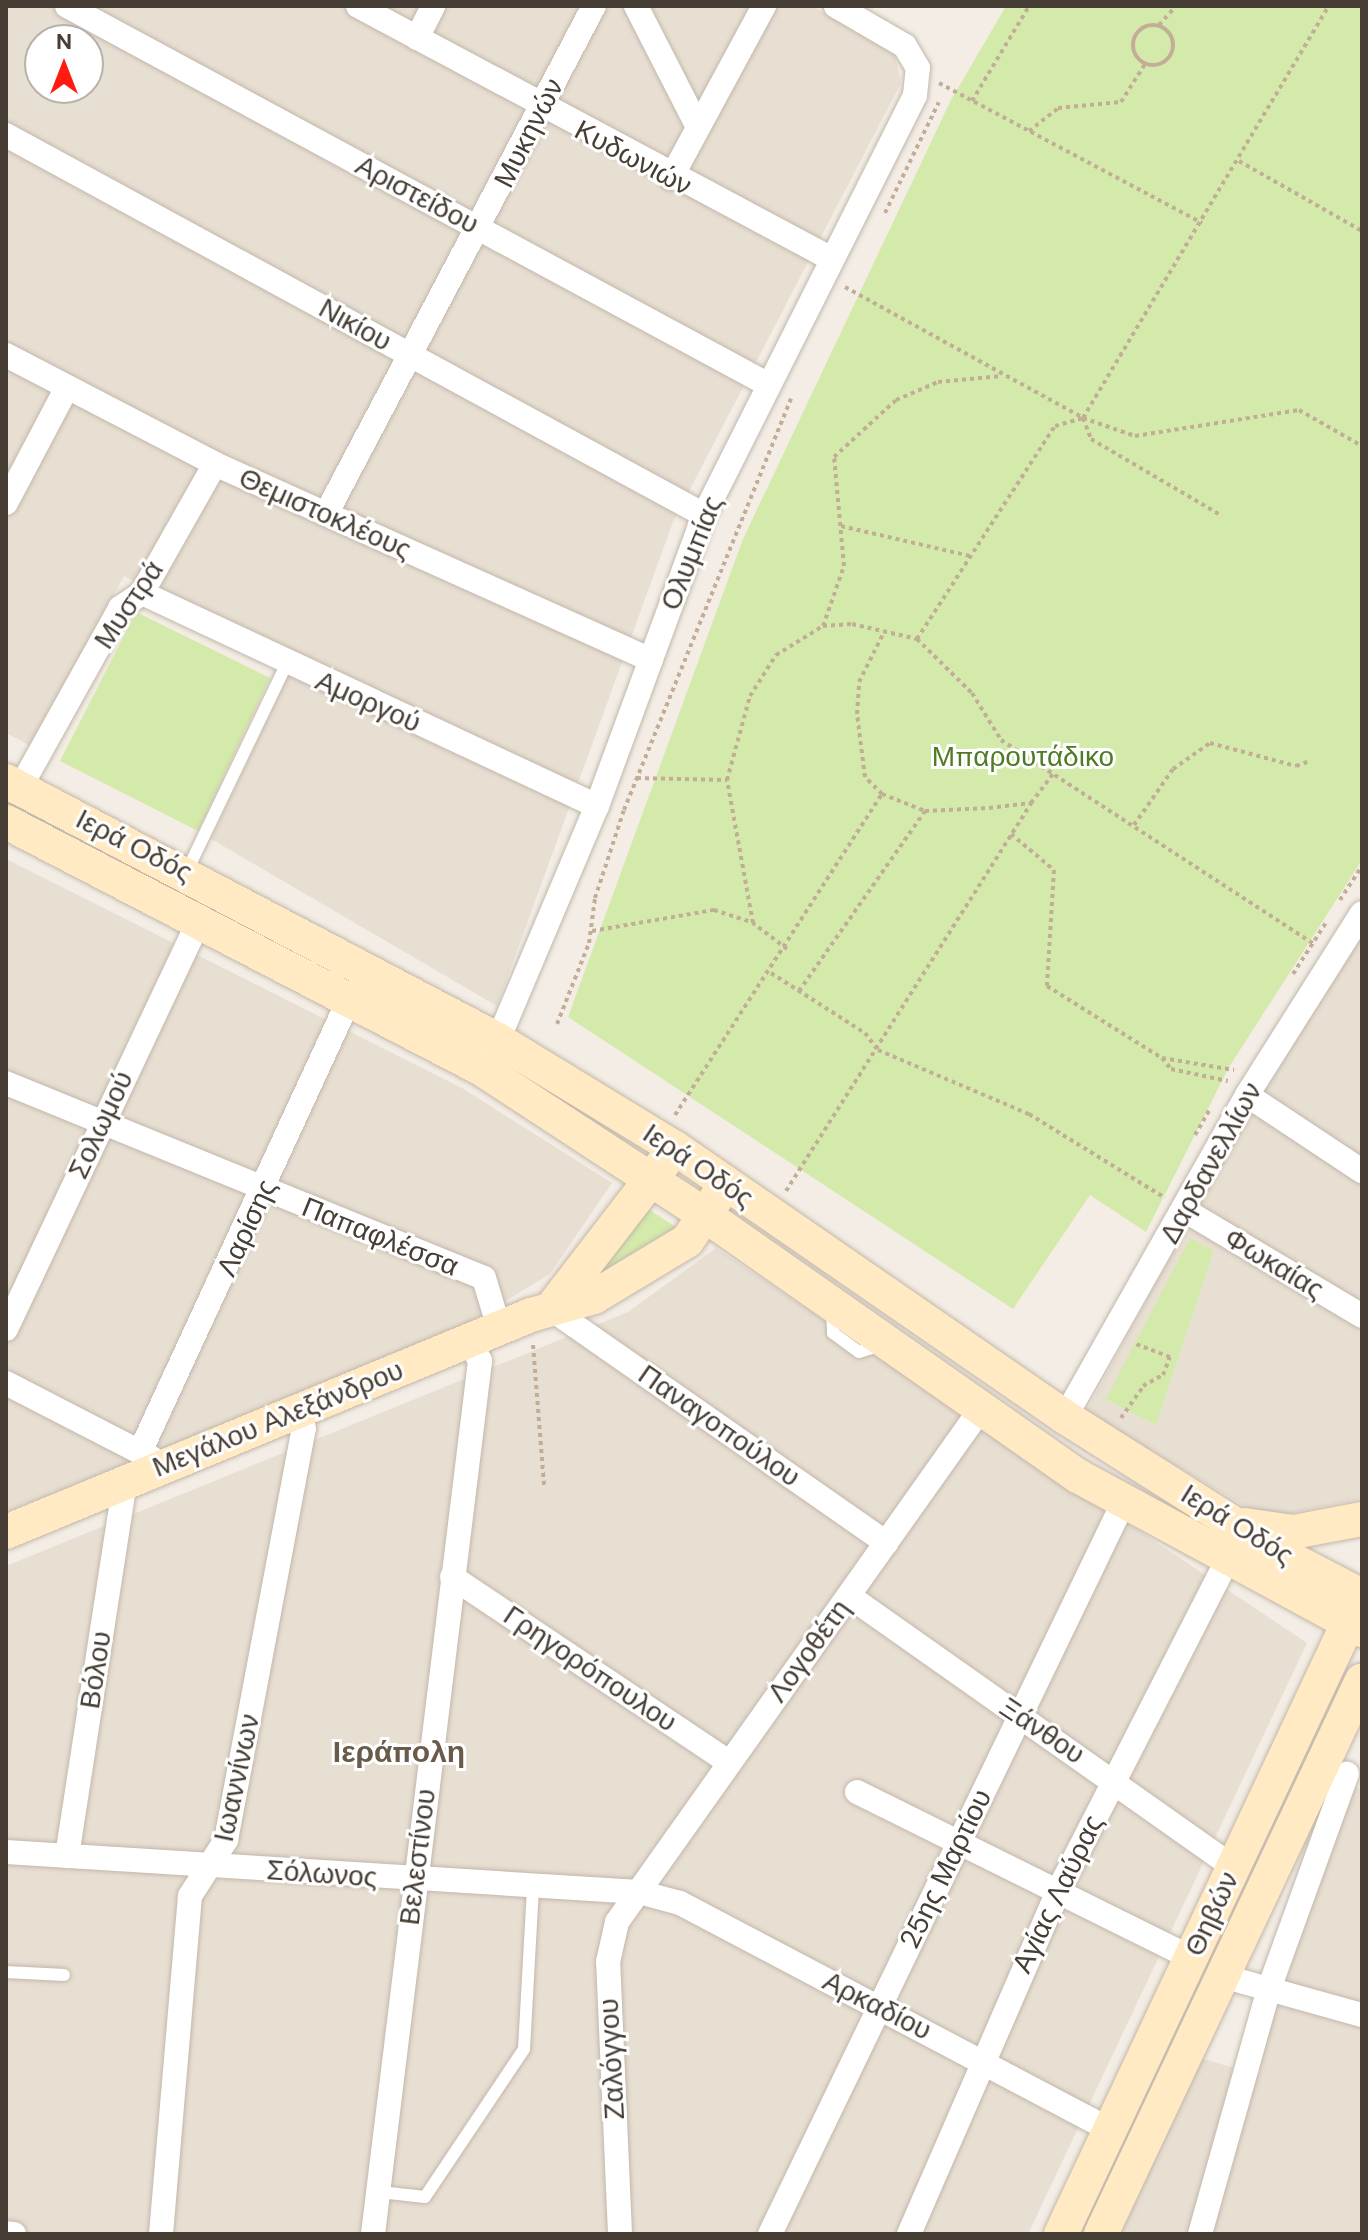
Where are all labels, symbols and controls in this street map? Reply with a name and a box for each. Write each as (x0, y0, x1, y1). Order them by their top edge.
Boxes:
north arrow (24, 24, 104, 104)
text: N (56, 27, 72, 56)
street label: Μυκηνών (487, 73, 571, 193)
street label: Κυδωνιών (569, 113, 697, 203)
street label: Αριστείδου (350, 149, 484, 241)
street label: Νικίου (313, 292, 397, 358)
street label: Θεμιστοκλέους (234, 461, 416, 567)
street label: Ολυμπίας (654, 491, 730, 615)
street label: Μυστρά (87, 555, 171, 655)
street label: Αμοργού (310, 664, 426, 740)
park label: Μπαρουτάδικο (932, 740, 1114, 774)
street label: Ιερά Οδός (70, 802, 198, 890)
street label: Σολωμού (62, 1066, 140, 1184)
street label: Δαρδανελλίων (1153, 1077, 1269, 1249)
street label: Ιερά Οδός (636, 1117, 760, 1215)
street label: Λαρίσης (210, 1174, 284, 1282)
street label: Παπαφλέσσα (297, 1190, 463, 1284)
street label: Φωκαίας (1218, 1221, 1330, 1307)
street label: Μεγάλου Αλεξάνδρου (148, 1353, 408, 1485)
street label: Παναγοπούλου (632, 1358, 806, 1494)
street label: Ιερά Οδός (1175, 1477, 1299, 1573)
street label: Λογοθέτη (761, 1593, 857, 1709)
street label: Γρηγορόπουλου (497, 1599, 683, 1739)
street label: Βόλου (73, 1629, 119, 1711)
street label: Ξάνθου (993, 1691, 1091, 1771)
street label: Ιωαννίνων (207, 1711, 267, 1845)
district label: Ιεράπολη (333, 1734, 465, 1770)
street label: 25ης Μαρτίου (893, 1784, 999, 1954)
street label: Βελεστίνου (393, 1787, 443, 1927)
street label: Αγίας Λαύρας (1005, 1810, 1111, 1978)
street label: Σόλωνος (266, 1853, 378, 1895)
street label: Θηβών (1178, 1866, 1246, 1962)
street label: Αρκαδίου (817, 1964, 937, 2048)
street label: Ζαλόγγου (592, 1998, 632, 2120)

